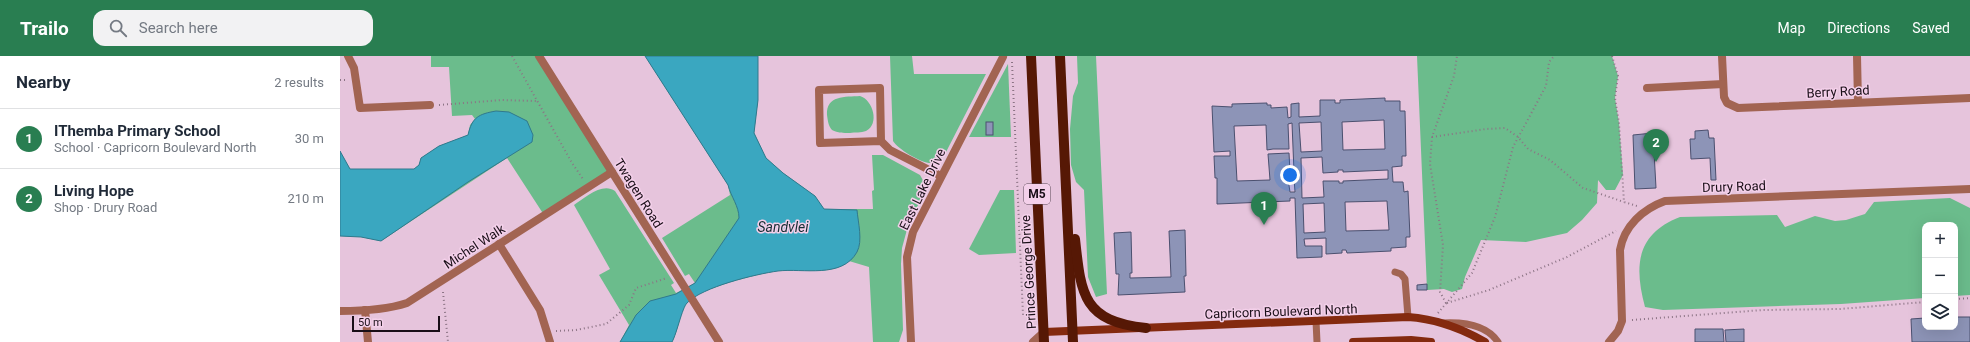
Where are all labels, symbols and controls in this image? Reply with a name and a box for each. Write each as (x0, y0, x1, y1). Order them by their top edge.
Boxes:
search box (93, 10, 373, 46)
text: Trailo (20, 17, 69, 40)
icon: search (107, 17, 129, 39)
text: Search here (139, 19, 218, 37)
text: Map (1778, 20, 1805, 36)
text: Directions (1827, 20, 1890, 36)
text: Saved (1912, 20, 1950, 36)
text: Nearby (16, 72, 71, 92)
text: 2 results (274, 75, 324, 90)
street label: Berry Road (1806, 82, 1870, 101)
text: IThemba Primary School (54, 122, 221, 140)
pin: 2 (1643, 129, 1669, 162)
text: 1 (25, 131, 33, 146)
text: 30 m (295, 131, 324, 146)
text: School · Capricorn Boulevard North (54, 140, 257, 155)
street label: East Lake Drive (896, 146, 949, 232)
street label: Twagen Road (611, 156, 666, 231)
your location (1280, 165, 1300, 185)
street label: Drury Road (1702, 178, 1766, 195)
text: Living Hope (54, 182, 134, 200)
road number: M5 (1024, 184, 1050, 204)
text: 2 (25, 191, 33, 206)
text: 210 m (287, 191, 324, 206)
pin: 1 (1251, 192, 1277, 225)
text: Shop · Drury Road (54, 200, 157, 215)
street label: Prince George Drive (1018, 215, 1039, 329)
water label: Sandvlei (758, 219, 809, 235)
street label: Michel Walk (441, 221, 508, 272)
map controls (1922, 222, 1958, 330)
button: + (1922, 222, 1958, 258)
button: − (1922, 258, 1958, 294)
button: layers (1922, 294, 1958, 330)
street label: Capricorn Boulevard North (1204, 301, 1358, 322)
scale bar (352, 314, 440, 333)
text: 50 m (358, 316, 383, 329)

